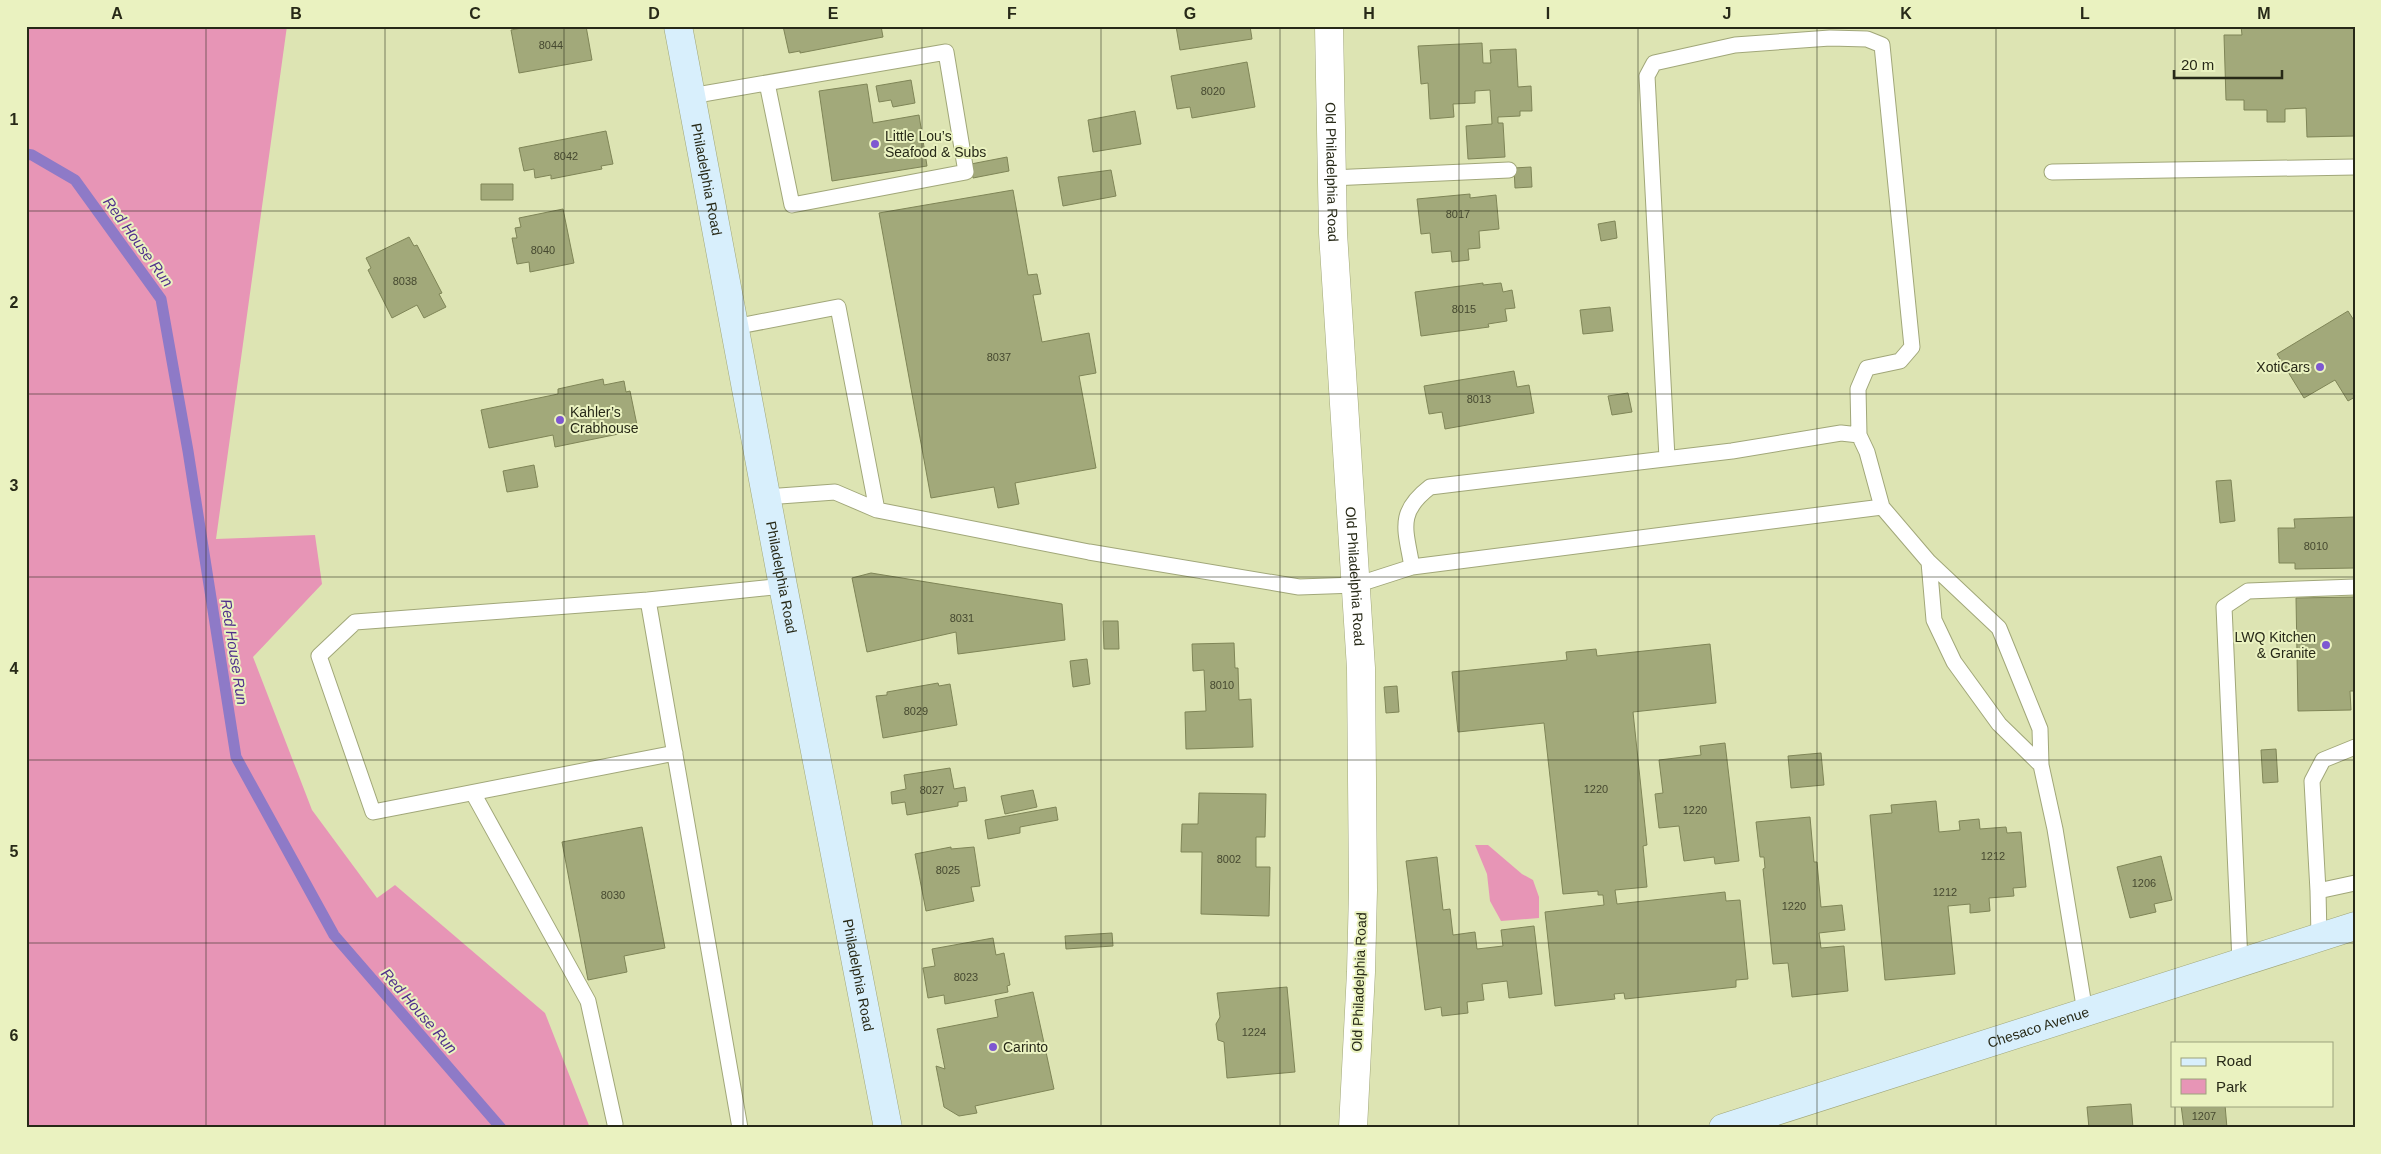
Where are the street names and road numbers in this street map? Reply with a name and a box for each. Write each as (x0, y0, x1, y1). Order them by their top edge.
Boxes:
street label: Old Philadelphia Road (1322, 102, 1342, 242)
street label: Philadelphia Road (688, 122, 725, 237)
street label: Old Philadelphia Road (1343, 506, 1368, 646)
street label: Philadelphia Road (763, 520, 800, 635)
street label: Old Philadelphia Road (1349, 912, 1369, 1052)
street label: Philadelphia Road (840, 918, 877, 1032)
street label: Chesaco Avenue (1986, 1003, 2091, 1051)

